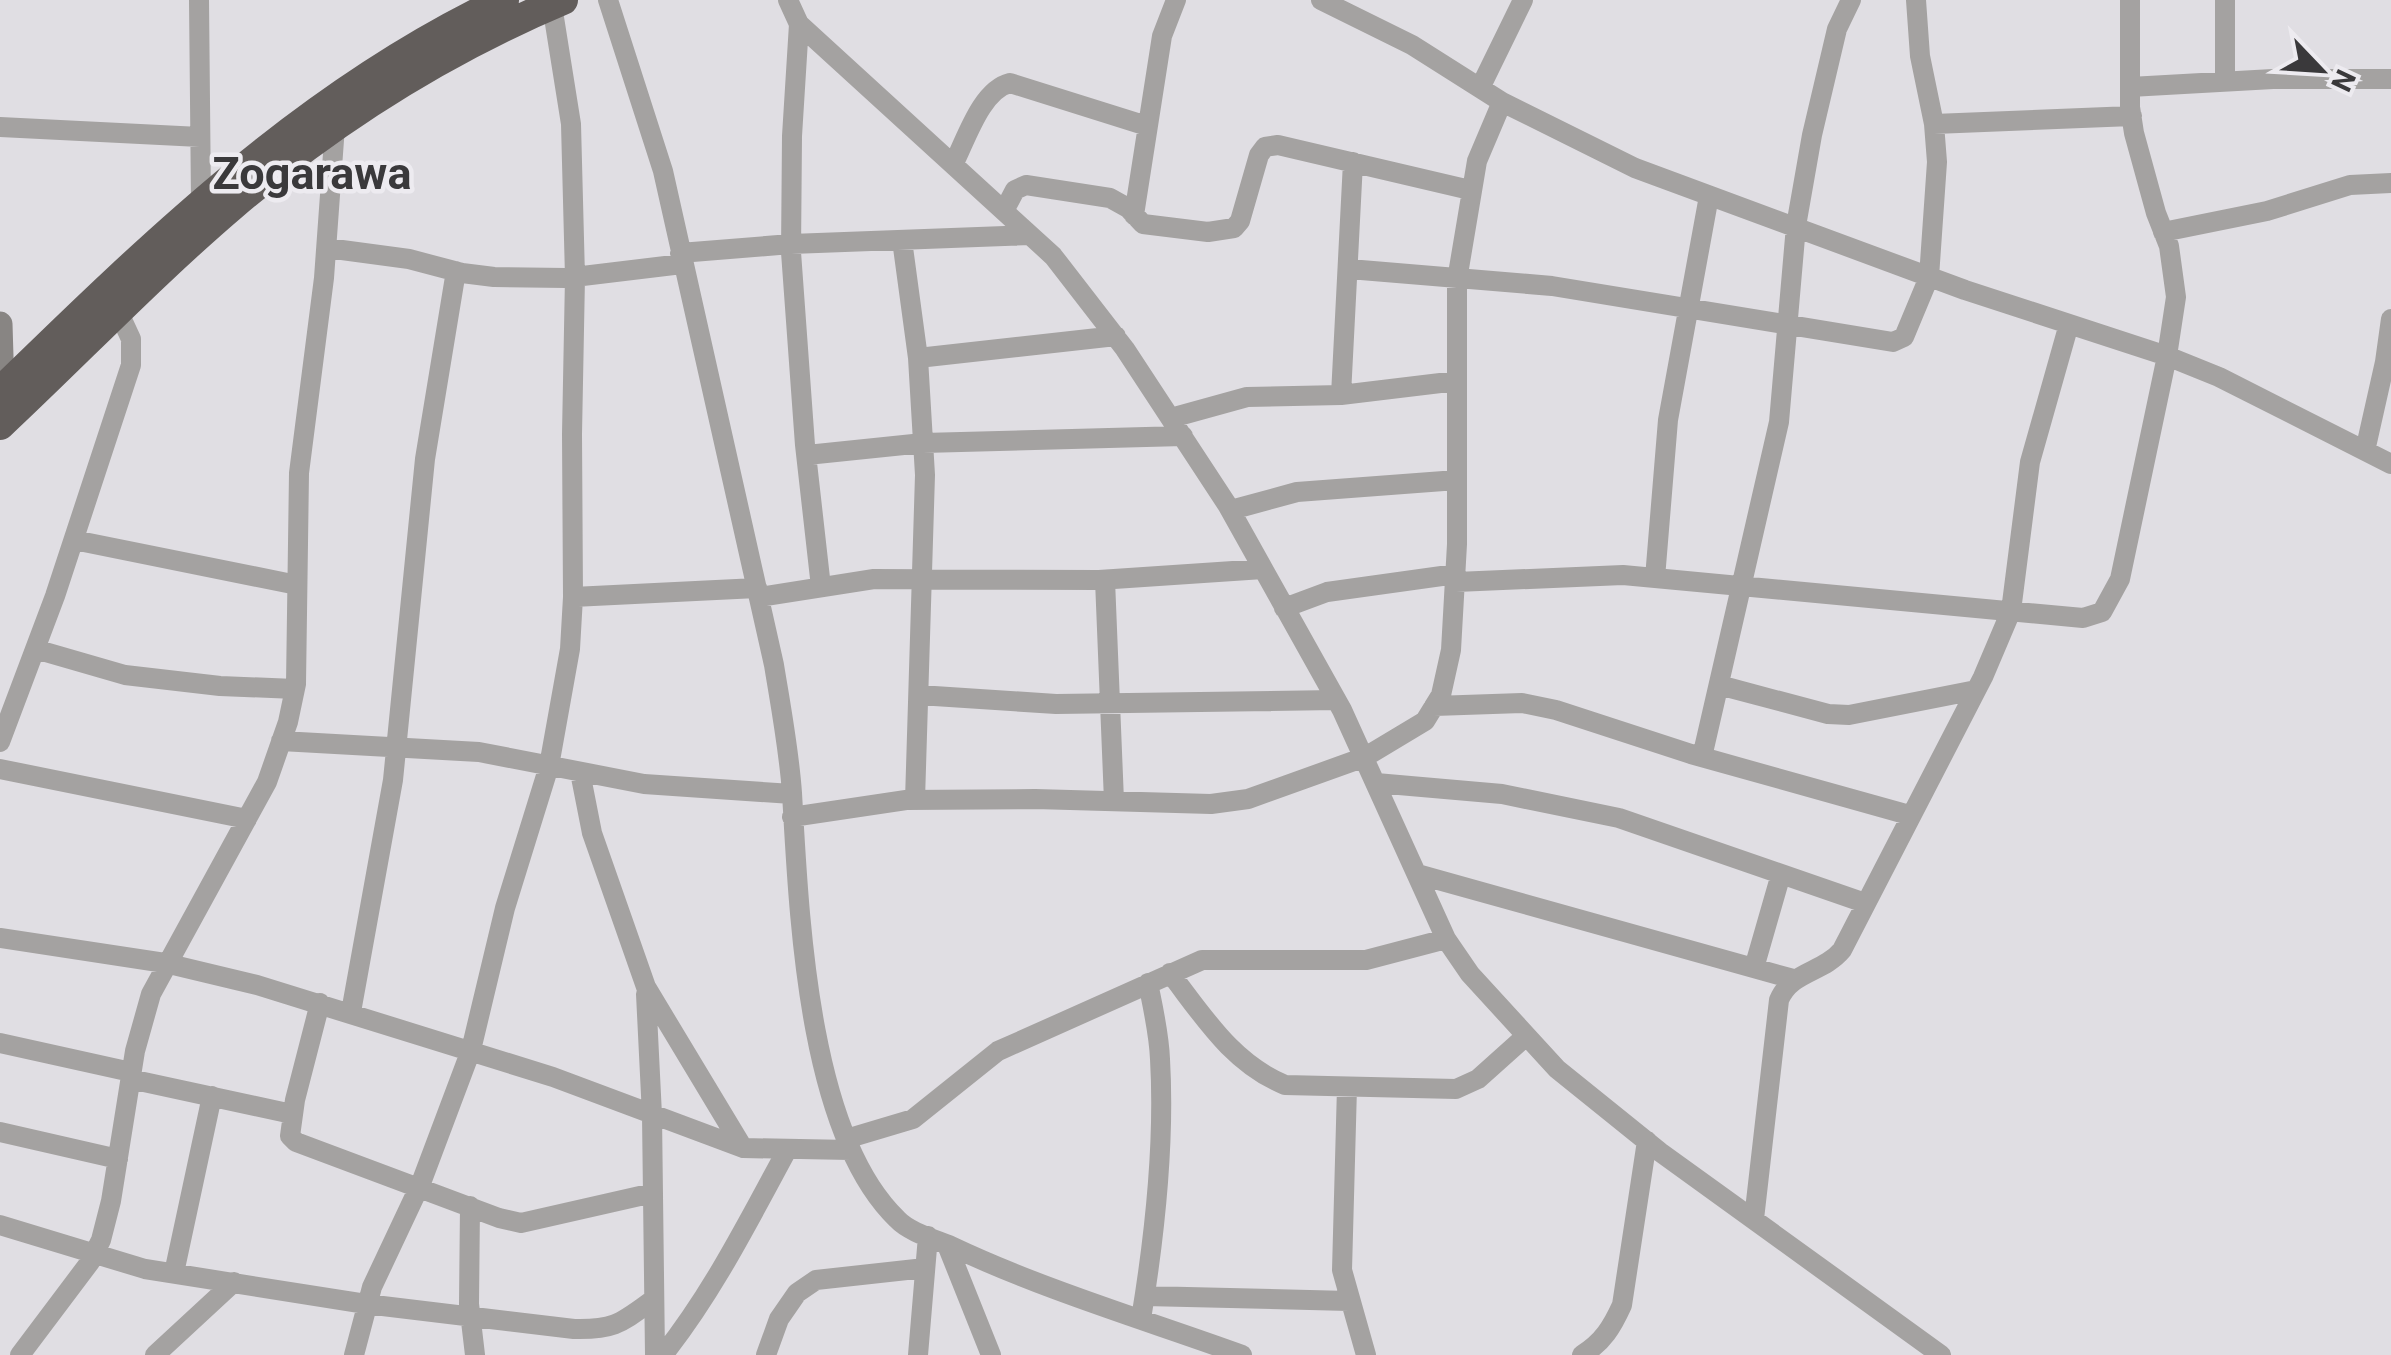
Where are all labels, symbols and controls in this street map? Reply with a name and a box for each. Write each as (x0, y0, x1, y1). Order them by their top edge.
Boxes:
north arrow (2271, 20, 2371, 120)
text: N (2324, 64, 2362, 96)
district label: Zogarawa (212, 147, 412, 200)

